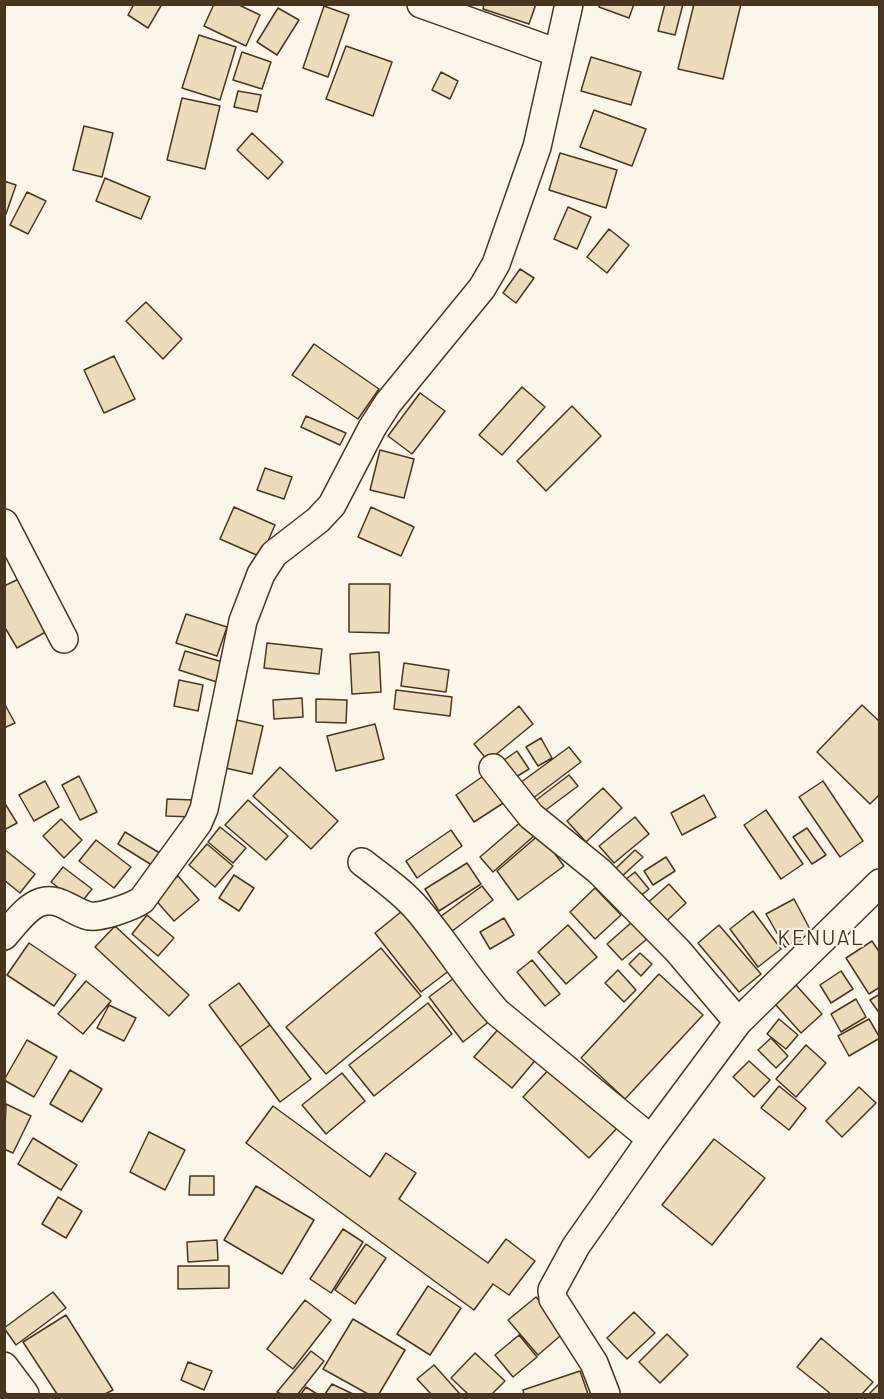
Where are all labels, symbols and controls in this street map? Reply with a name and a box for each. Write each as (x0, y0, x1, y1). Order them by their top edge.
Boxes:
district label: KENUAL (778, 925, 864, 951)

